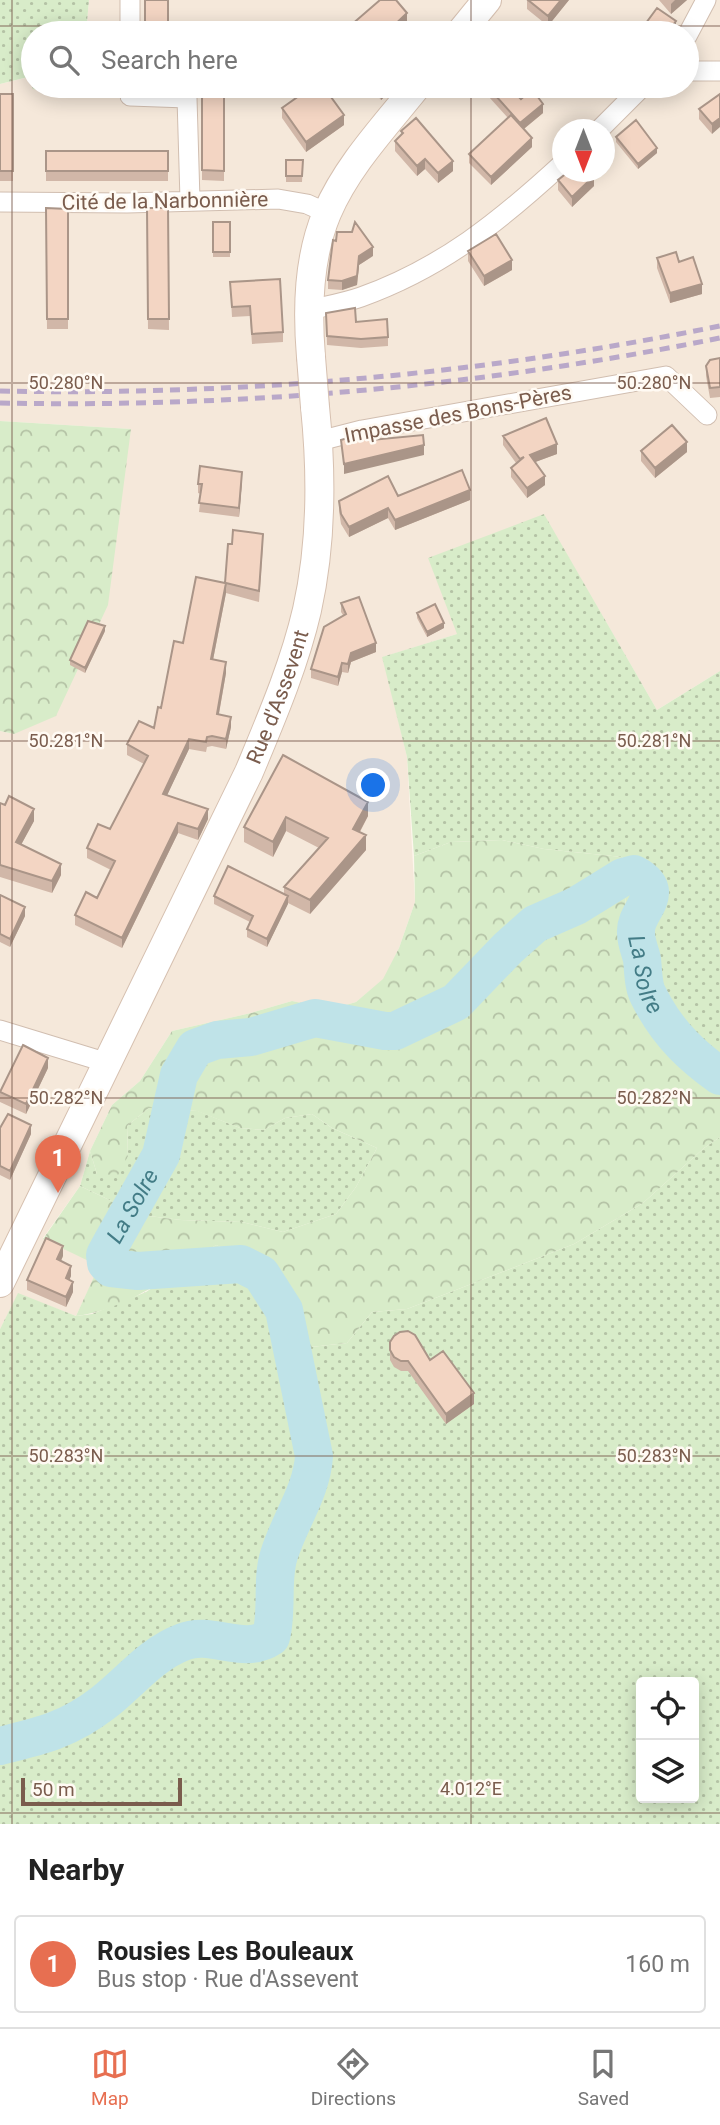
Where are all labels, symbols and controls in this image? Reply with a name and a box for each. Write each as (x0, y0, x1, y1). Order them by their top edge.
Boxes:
search box (21, 21, 699, 98)
icon: search (45, 41, 83, 79)
text: Search here (101, 45, 238, 75)
north arrow (552, 119, 615, 182)
street label: Cité de la Narbonnière (61, 187, 269, 215)
text: 50.280°N (29, 372, 103, 393)
text: 50.280°N (617, 372, 691, 393)
street label: Impasse des Bons-Pères (342, 380, 574, 448)
street label: Rue d'Assevent (242, 627, 313, 767)
text: 50.281°N (29, 730, 103, 751)
text: 50.281°N (617, 730, 691, 751)
your location (356, 768, 390, 802)
water label: La Solre (623, 933, 669, 1019)
text: 50.282°N (29, 1087, 103, 1108)
text: 50.282°N (617, 1087, 691, 1108)
pin: 1 (35, 1135, 81, 1193)
water label: La Solre (101, 1164, 164, 1248)
text: 50.283°N (29, 1445, 103, 1466)
text: 50.283°N (617, 1445, 691, 1466)
map controls (636, 1677, 699, 1803)
button: locate (636, 1677, 699, 1740)
button: layers (636, 1740, 699, 1803)
scale bar (21, 1775, 182, 1807)
text: 50 m (32, 1778, 75, 1801)
text: 4.012°E (440, 1778, 502, 1799)
text: Nearby (28, 1852, 124, 1887)
text: Rousies Les Bouleaux (97, 1936, 353, 1966)
text: 1 (46, 1951, 60, 1978)
text: 160 m (625, 1951, 690, 1978)
text: Bus stop · Rue d'Assevent (97, 1966, 359, 1993)
tab: Map (91, 2045, 129, 2110)
tab: Directions (311, 2045, 396, 2110)
tab: Saved (578, 2045, 629, 2110)

